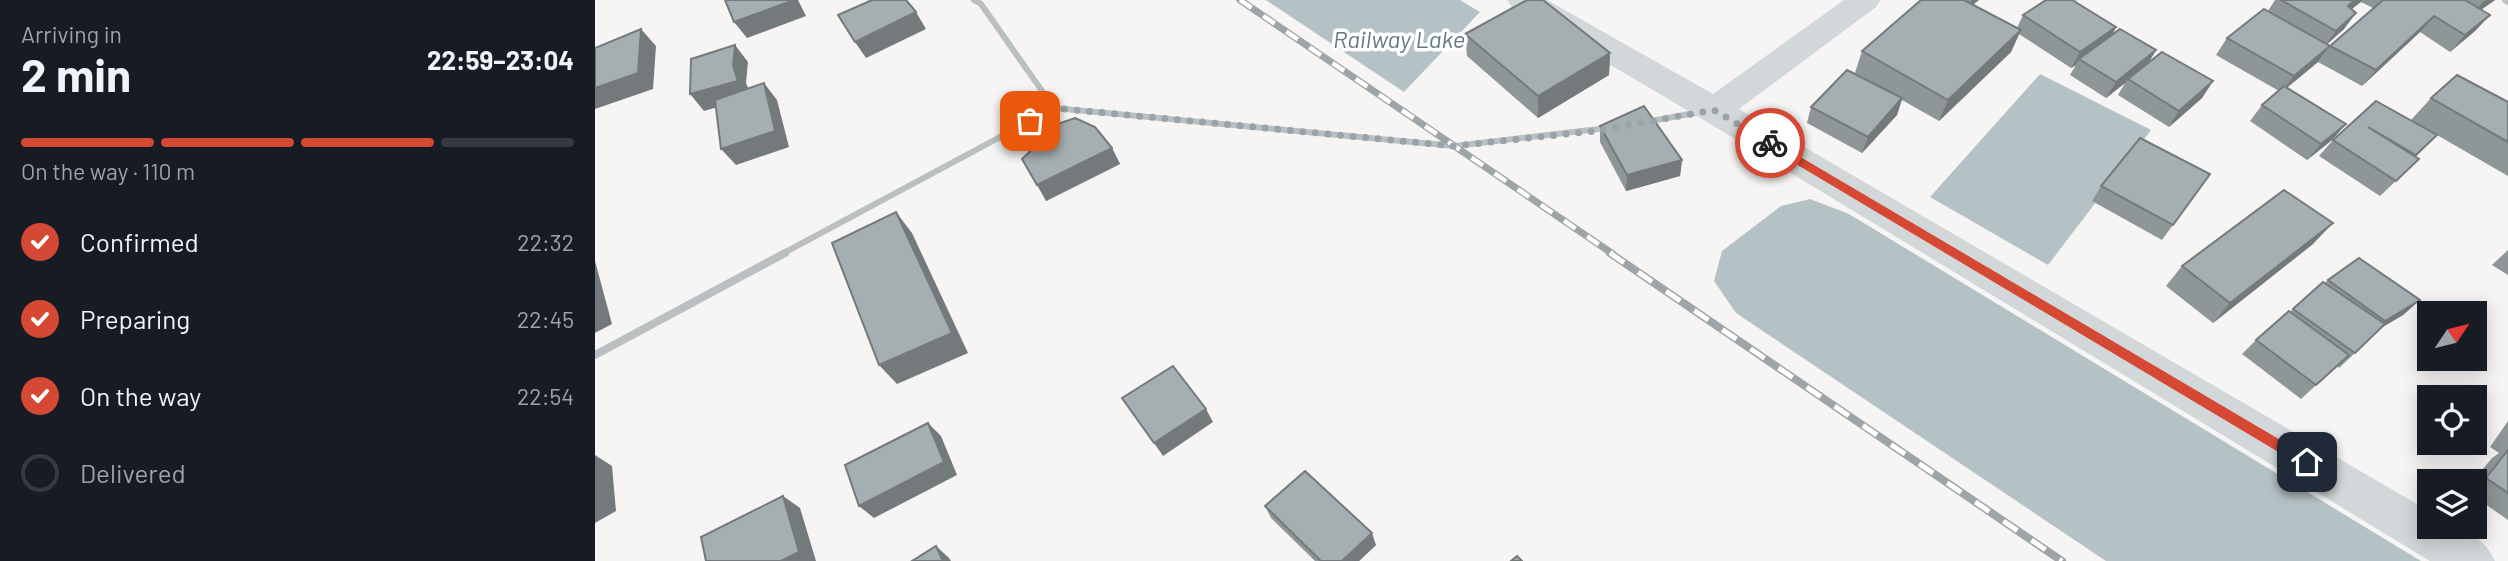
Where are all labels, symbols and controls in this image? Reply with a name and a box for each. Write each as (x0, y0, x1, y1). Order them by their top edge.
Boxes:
text: Arriving in (21, 20, 122, 48)
water label: Railway Lake (1333, 24, 1465, 53)
text: 22:59–23:04 (427, 44, 574, 75)
text: 2 min (21, 46, 131, 101)
pin (1000, 91, 1060, 151)
icon: bag (1011, 102, 1049, 140)
courier (1735, 108, 1805, 178)
icon: bike (1751, 124, 1789, 162)
text: On the way · 110 m (21, 157, 195, 185)
icon: check (21, 223, 59, 261)
text: Confirmed (80, 226, 199, 257)
text: 22:32 (517, 228, 574, 256)
icon: check (21, 300, 59, 338)
north arrow (2417, 301, 2487, 371)
map controls (2417, 301, 2487, 539)
text: Preparing (80, 303, 190, 334)
text: 22:45 (517, 305, 574, 333)
icon: check (21, 377, 59, 415)
text: On the way (80, 380, 201, 411)
text: 22:54 (517, 382, 574, 410)
button: locate (2417, 385, 2487, 455)
pin (2277, 432, 2337, 492)
icon: home (2288, 443, 2326, 481)
text: Delivered (80, 457, 186, 488)
button: layers (2417, 469, 2487, 539)

